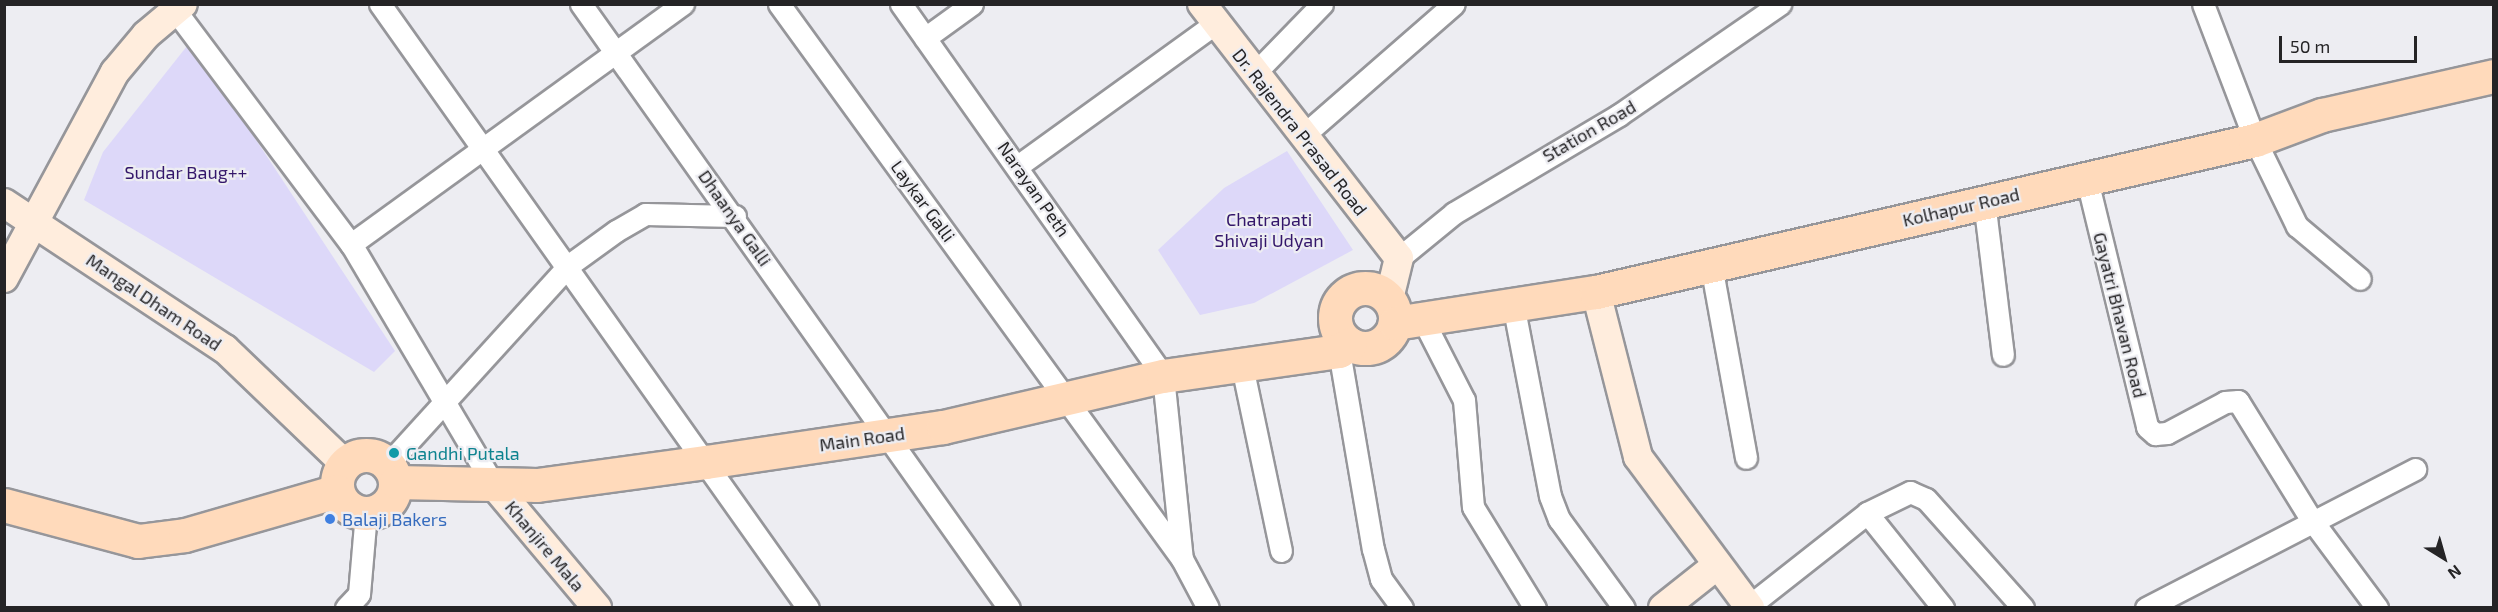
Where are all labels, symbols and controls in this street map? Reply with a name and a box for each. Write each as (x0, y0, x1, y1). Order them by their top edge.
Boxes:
scale bar (2282, 24, 2420, 62)
text: 50 m (2290, 35, 2330, 57)
street label: Dr. Rajendra Prasad Road (1228, 44, 1372, 220)
street label: Station Road (1538, 96, 1640, 166)
street label: Narayan Peth (993, 137, 1075, 241)
street label: Laykar Galli (886, 156, 960, 246)
park label: Sundar Baug++ (124, 161, 248, 183)
street label: Dhaanya Galli (694, 166, 776, 270)
street label: Kolhapur Road (1900, 183, 2022, 231)
park label: Chatrapati Shivaji Udyan (1214, 209, 1324, 252)
street label: Gayatri Bhavan Road (2089, 230, 2151, 400)
street label: Mangal Dham Road (82, 249, 226, 355)
street label: Main Road (818, 422, 906, 456)
place label: Gandhi Putala (406, 442, 520, 464)
marker: Gandhi Putala (387, 446, 401, 460)
street label: Khanjire Mala (501, 496, 589, 596)
place label: Balaji Bakers (342, 508, 447, 530)
marker: Balaji Bakers (323, 512, 337, 526)
north arrow (2414, 528, 2474, 588)
text: N (2445, 562, 2465, 584)

